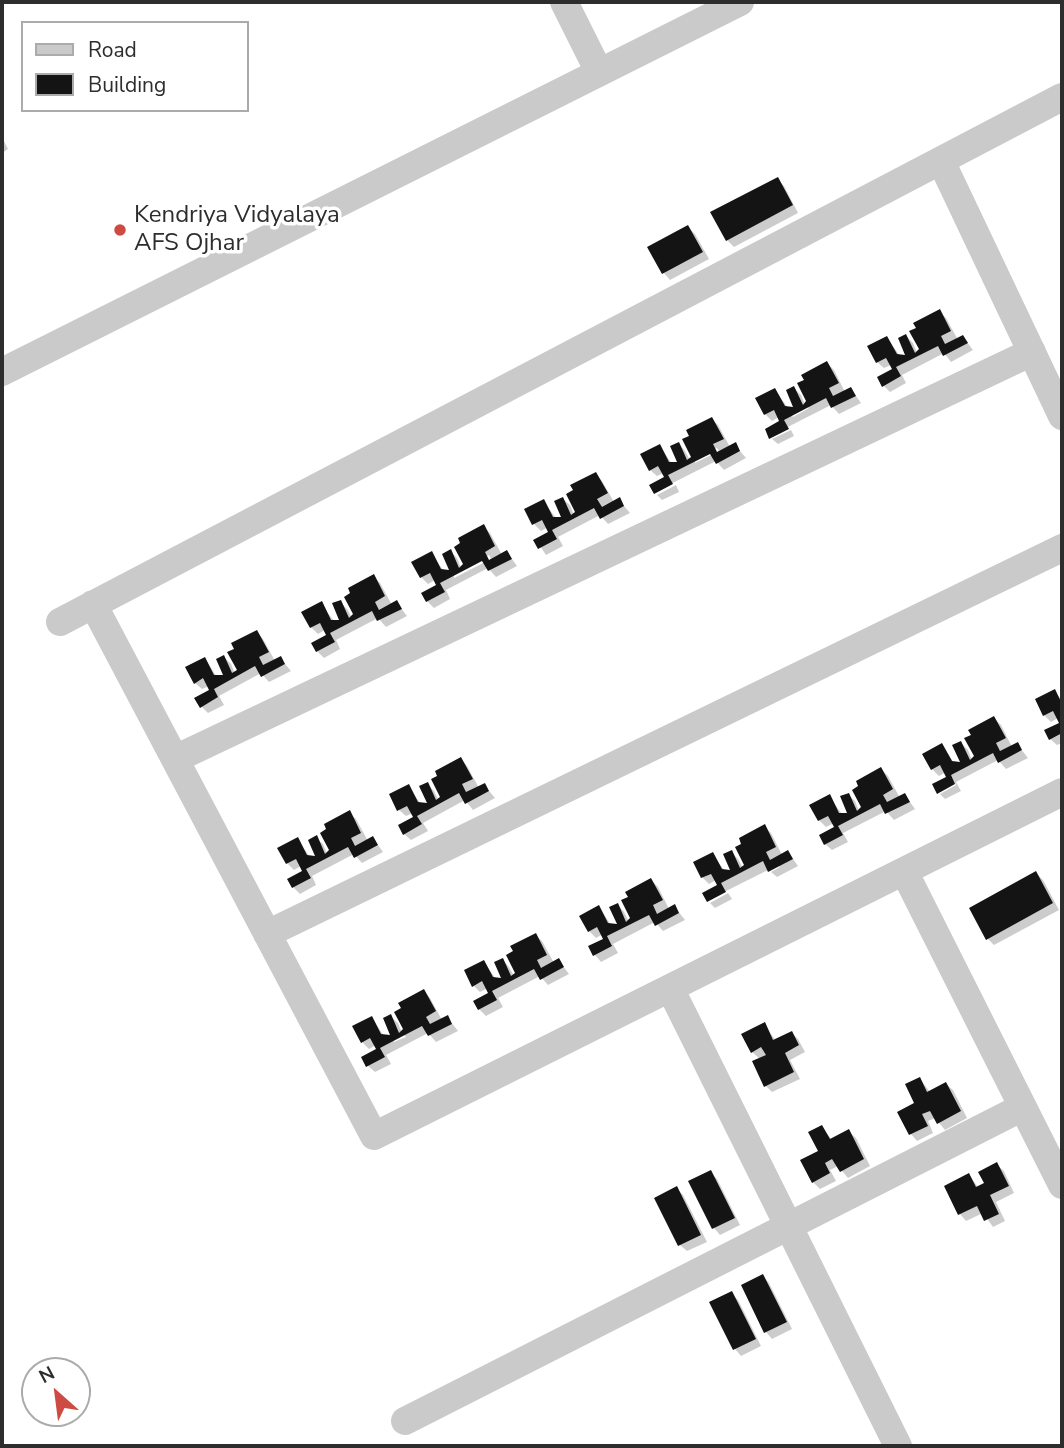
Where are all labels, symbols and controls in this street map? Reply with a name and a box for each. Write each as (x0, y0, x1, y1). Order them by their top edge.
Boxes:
legend (21, 21, 248, 112)
text: Road (88, 36, 137, 64)
text: Building (88, 71, 166, 99)
place label: Kendriya Vidyalaya AFS Ojhar (134, 202, 340, 258)
marker: Kendriya Vidyalaya AFS Ojhar (112, 222, 128, 238)
north arrow (21, 1357, 91, 1427)
text: N (35, 1360, 59, 1390)

